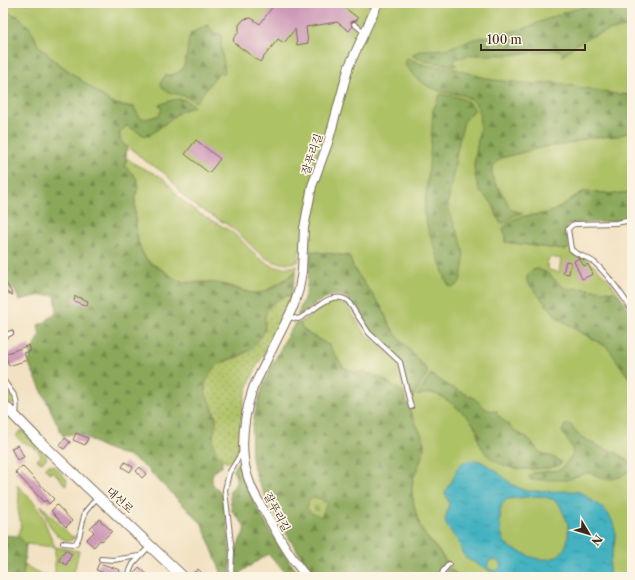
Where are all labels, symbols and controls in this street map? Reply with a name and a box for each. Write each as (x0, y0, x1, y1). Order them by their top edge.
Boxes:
scale bar (481, 26, 585, 52)
text: 100 m (487, 32, 522, 47)
street label: 잘푸리길 (298, 132, 326, 176)
street label: 대선로 (104, 484, 137, 516)
street label: 잘푸리길 (261, 490, 293, 534)
north arrow (569, 514, 609, 554)
text: N (588, 532, 605, 549)

